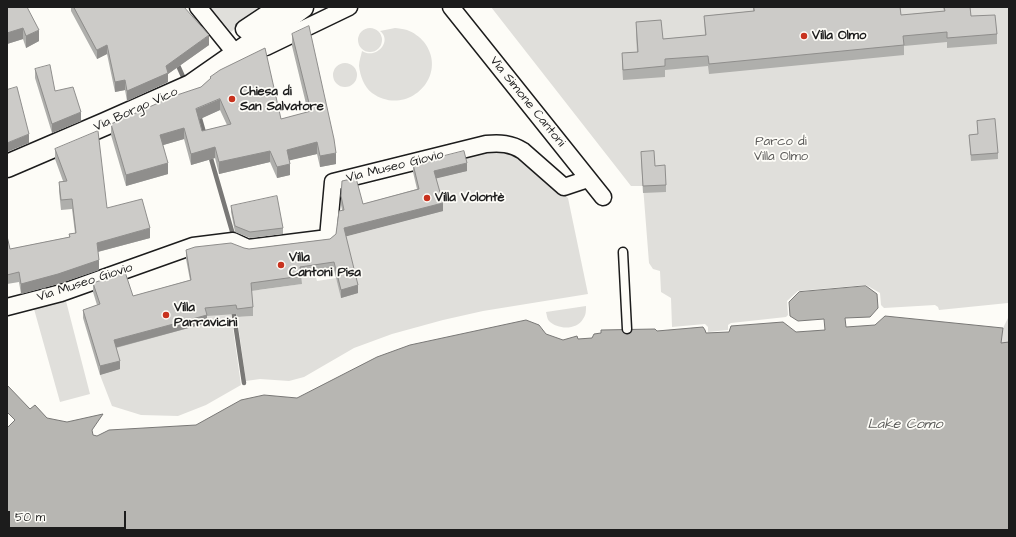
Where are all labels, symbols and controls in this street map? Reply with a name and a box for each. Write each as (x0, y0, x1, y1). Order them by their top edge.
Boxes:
place label: Villa Olmo (812, 28, 866, 44)
marker: Villa Olmo (799, 31, 809, 41)
street label: Via Simone Cantoni (486, 54, 568, 150)
street label: Via Borgo Vico (91, 84, 181, 136)
place label: Chiesa di San Salvatore (240, 84, 324, 115)
marker: Chiesa di San Salvatore (227, 94, 237, 104)
park label: Parco di Villa Olmo (754, 134, 808, 165)
street label: Via Museo Giovio (345, 147, 445, 187)
place label: Villa Volontè (435, 190, 505, 206)
marker: Villa Volontè (422, 193, 432, 203)
place label: Villa Cantoni Pisa (289, 250, 361, 281)
street label: Via Museo Giovio (35, 260, 135, 306)
marker: Villa Cantoni Pisa (276, 260, 286, 270)
place label: Villa Parravicini (174, 300, 237, 331)
marker: Villa Parravicini (161, 310, 171, 320)
water label: Lake Como (867, 417, 943, 433)
scale bar (10, 503, 128, 529)
text: 50 m (15, 509, 45, 526)

